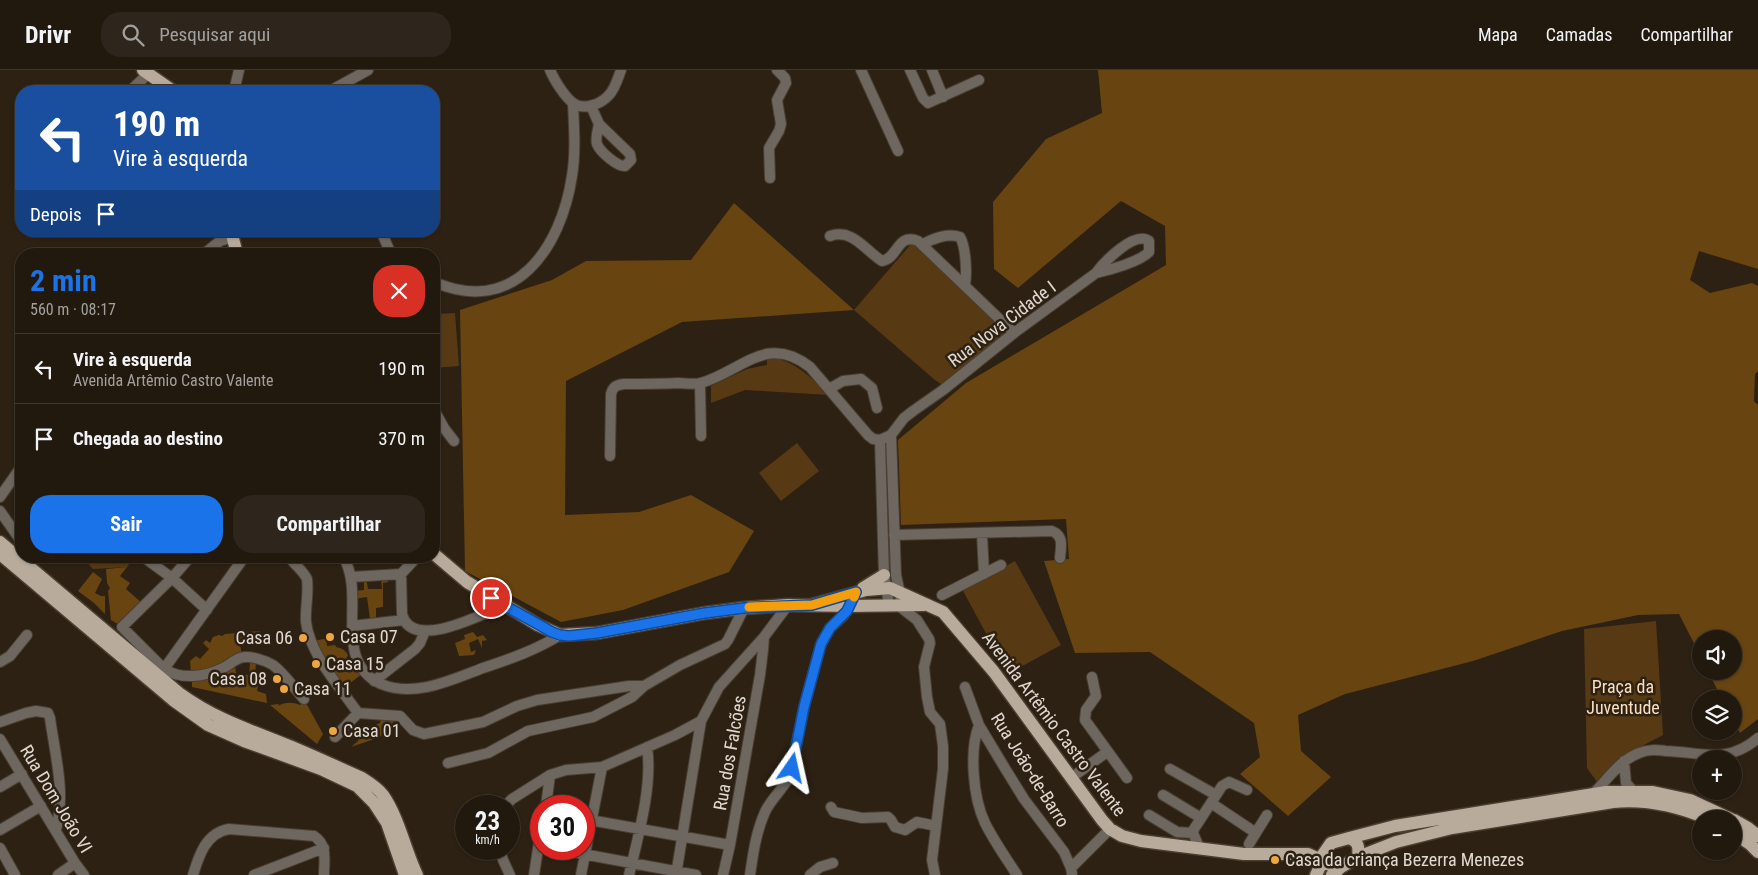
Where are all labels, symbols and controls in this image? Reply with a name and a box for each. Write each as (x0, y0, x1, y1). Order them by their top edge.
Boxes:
search box (101, 12, 451, 57)
text: Drivr (25, 21, 71, 49)
icon: search (119, 21, 147, 49)
text: Pesquisar aqui (159, 23, 270, 46)
text: Mapa (1478, 24, 1518, 45)
text: Camadas (1546, 24, 1612, 45)
text: Compartilhar (1640, 24, 1733, 45)
text: 190 m (113, 104, 200, 145)
icon: left (30, 105, 95, 170)
text: Vire à esquerda (113, 146, 248, 171)
icon: arrive (92, 200, 120, 228)
text: Depois (30, 203, 82, 226)
text: 2 min (30, 263, 97, 298)
button: close (373, 265, 425, 317)
street label: Rua Nova Cidade I (944, 276, 1060, 371)
text: 560 m · 08:17 (30, 300, 116, 319)
text: Vire à esquerda (73, 348, 192, 371)
icon: left (30, 355, 58, 383)
text: 190 m (378, 357, 425, 380)
text: Avenida Artêmio Castro Valente (73, 371, 274, 390)
icon: arrive (30, 425, 58, 453)
text: Chegada ao destino (73, 427, 223, 450)
text: 370 m (378, 427, 425, 450)
button: Sair (30, 495, 223, 553)
button: Compartilhar (233, 495, 425, 553)
pin (470, 577, 512, 619)
icon: arrive (477, 584, 505, 612)
place label: Casa 07 (340, 626, 398, 647)
place label: Casa 06 (235, 627, 293, 648)
street label: Avenida Artêmio Castro Valente (978, 627, 1131, 820)
map controls (1692, 630, 1742, 860)
button: sound (1692, 630, 1742, 680)
marker: Casa 07 (324, 631, 336, 643)
marker: Casa 06 (297, 632, 309, 644)
place label: Casa 15 (326, 653, 384, 674)
marker: Casa 15 (310, 658, 322, 670)
place label: Casa 08 (209, 668, 267, 689)
marker: Casa 08 (271, 673, 283, 685)
park label: Praça da Juventude (1586, 676, 1660, 718)
place label: Casa 11 (294, 678, 352, 699)
marker: Casa 11 (278, 683, 290, 695)
button: layers (1692, 690, 1742, 740)
street label: Rua dos Falcões (709, 694, 750, 812)
street label: Rua João-de-Barro (987, 709, 1074, 831)
place label: Casa 01 (343, 720, 401, 741)
marker: Casa 01 (327, 725, 339, 737)
street label: Rua Dom João VI (16, 741, 97, 856)
position arrow (765, 741, 817, 793)
button: + (1692, 750, 1742, 800)
speed limit sign: 30 (530, 795, 595, 860)
text: 23 (475, 807, 500, 836)
button: − (1692, 810, 1742, 860)
text: km/h (475, 833, 500, 847)
place label: Casa da criança Bezerra Menezes (1285, 849, 1524, 870)
marker: Casa da criança Bezerra Menezes (1269, 854, 1281, 866)

